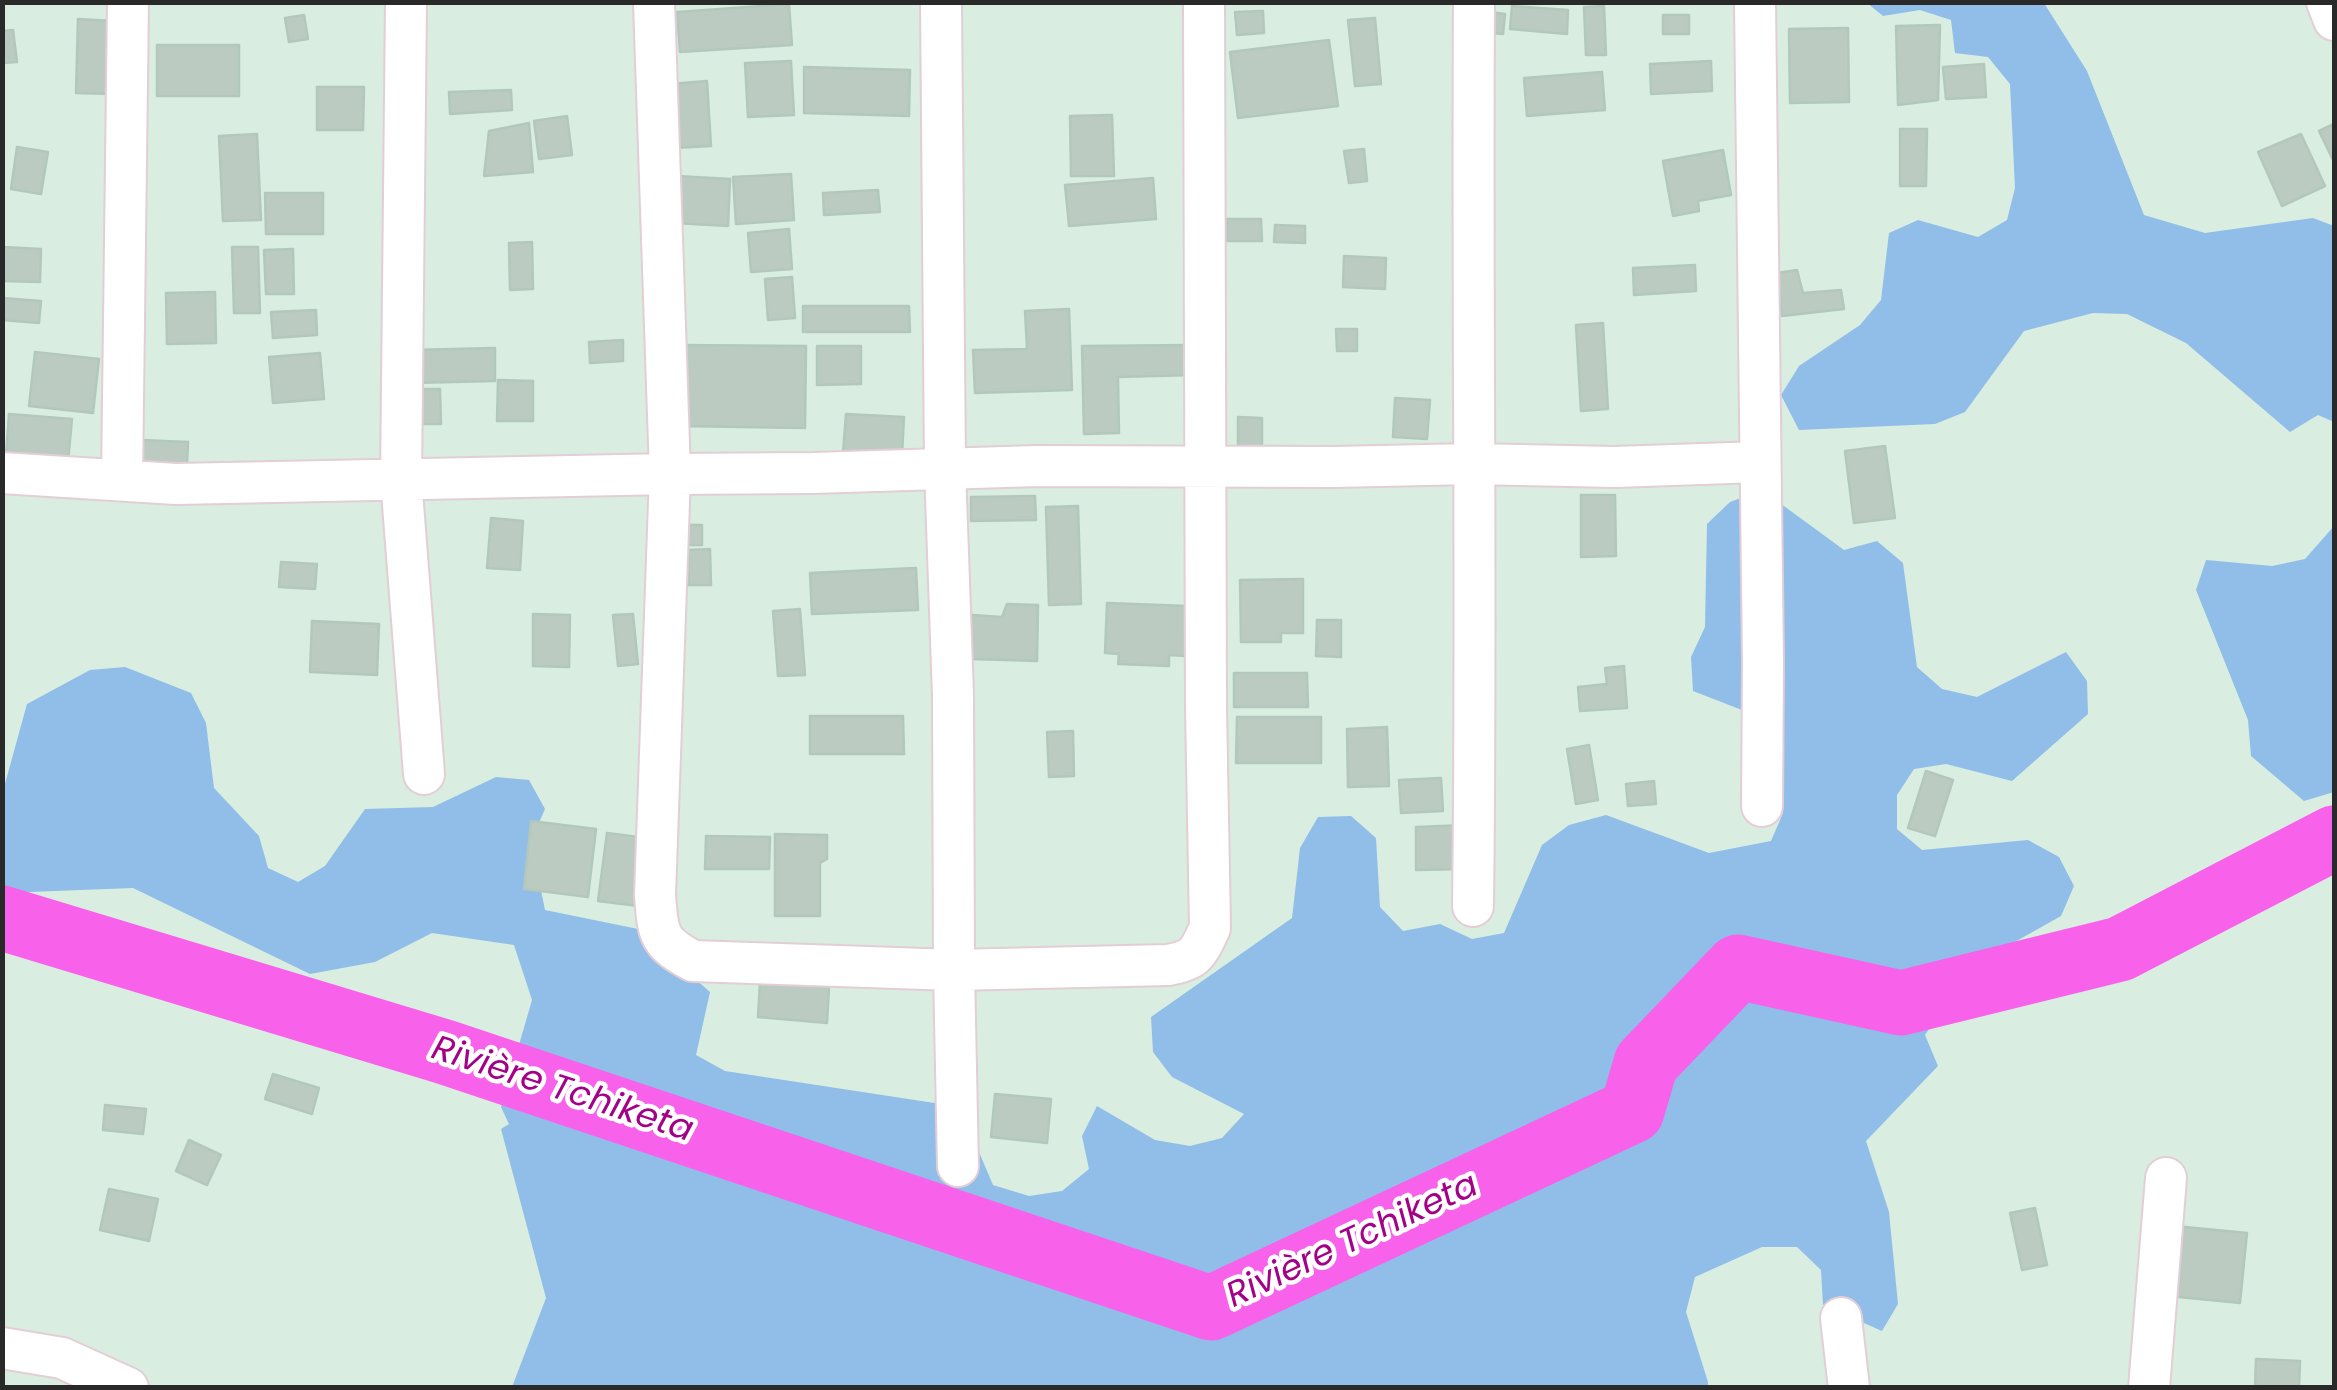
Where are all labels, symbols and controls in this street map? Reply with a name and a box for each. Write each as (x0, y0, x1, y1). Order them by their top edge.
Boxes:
water label: Rivière Tchiketa (426, 1029, 698, 1153)
water label: Rivière Tchiketa (1221, 1165, 1485, 1319)

